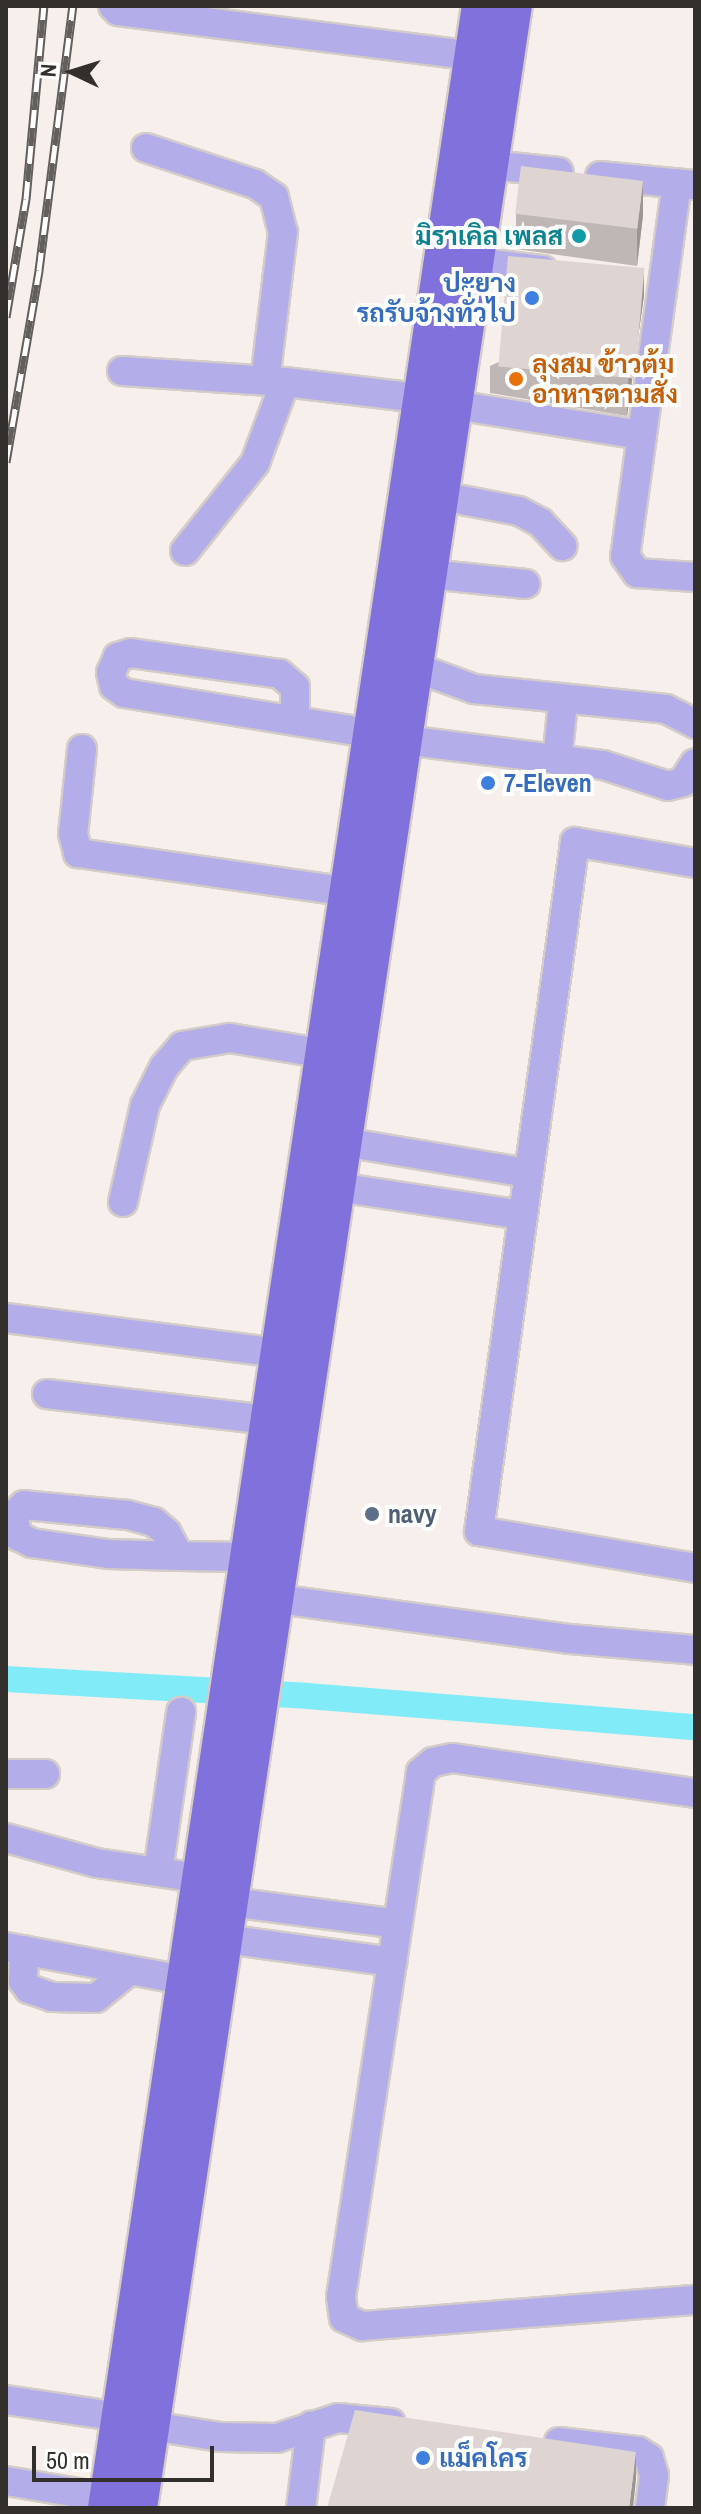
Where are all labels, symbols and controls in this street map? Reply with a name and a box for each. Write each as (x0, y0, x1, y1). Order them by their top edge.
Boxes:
north arrow (32, 32, 112, 112)
text: N (33, 63, 63, 78)
place label: มิราเคิล เพลส (415, 220, 563, 252)
marker: มิราเคิล เพลส (570, 227, 588, 245)
place label: ปะยาง รถรับจ้างทั่วไป (356, 267, 516, 328)
marker: ปะยาง รถรับจ้างทั่วไป (523, 289, 541, 307)
place label: ลุงสม ข้าวต้ม อาหารตามสั่ง (532, 348, 678, 410)
marker: ลุงสม ข้าวต้ม อาหารตามสั่ง (507, 370, 525, 388)
place label: 7-Eleven (504, 767, 592, 799)
marker: 7-Eleven (479, 774, 497, 792)
place label: navy (388, 1498, 437, 1530)
marker: navy (363, 1505, 381, 1523)
scale bar (36, 2430, 218, 2480)
place label: แม็คโคร (439, 2442, 527, 2474)
text: 50 m (46, 2444, 90, 2476)
marker: แม็คโคร (414, 2449, 432, 2467)

